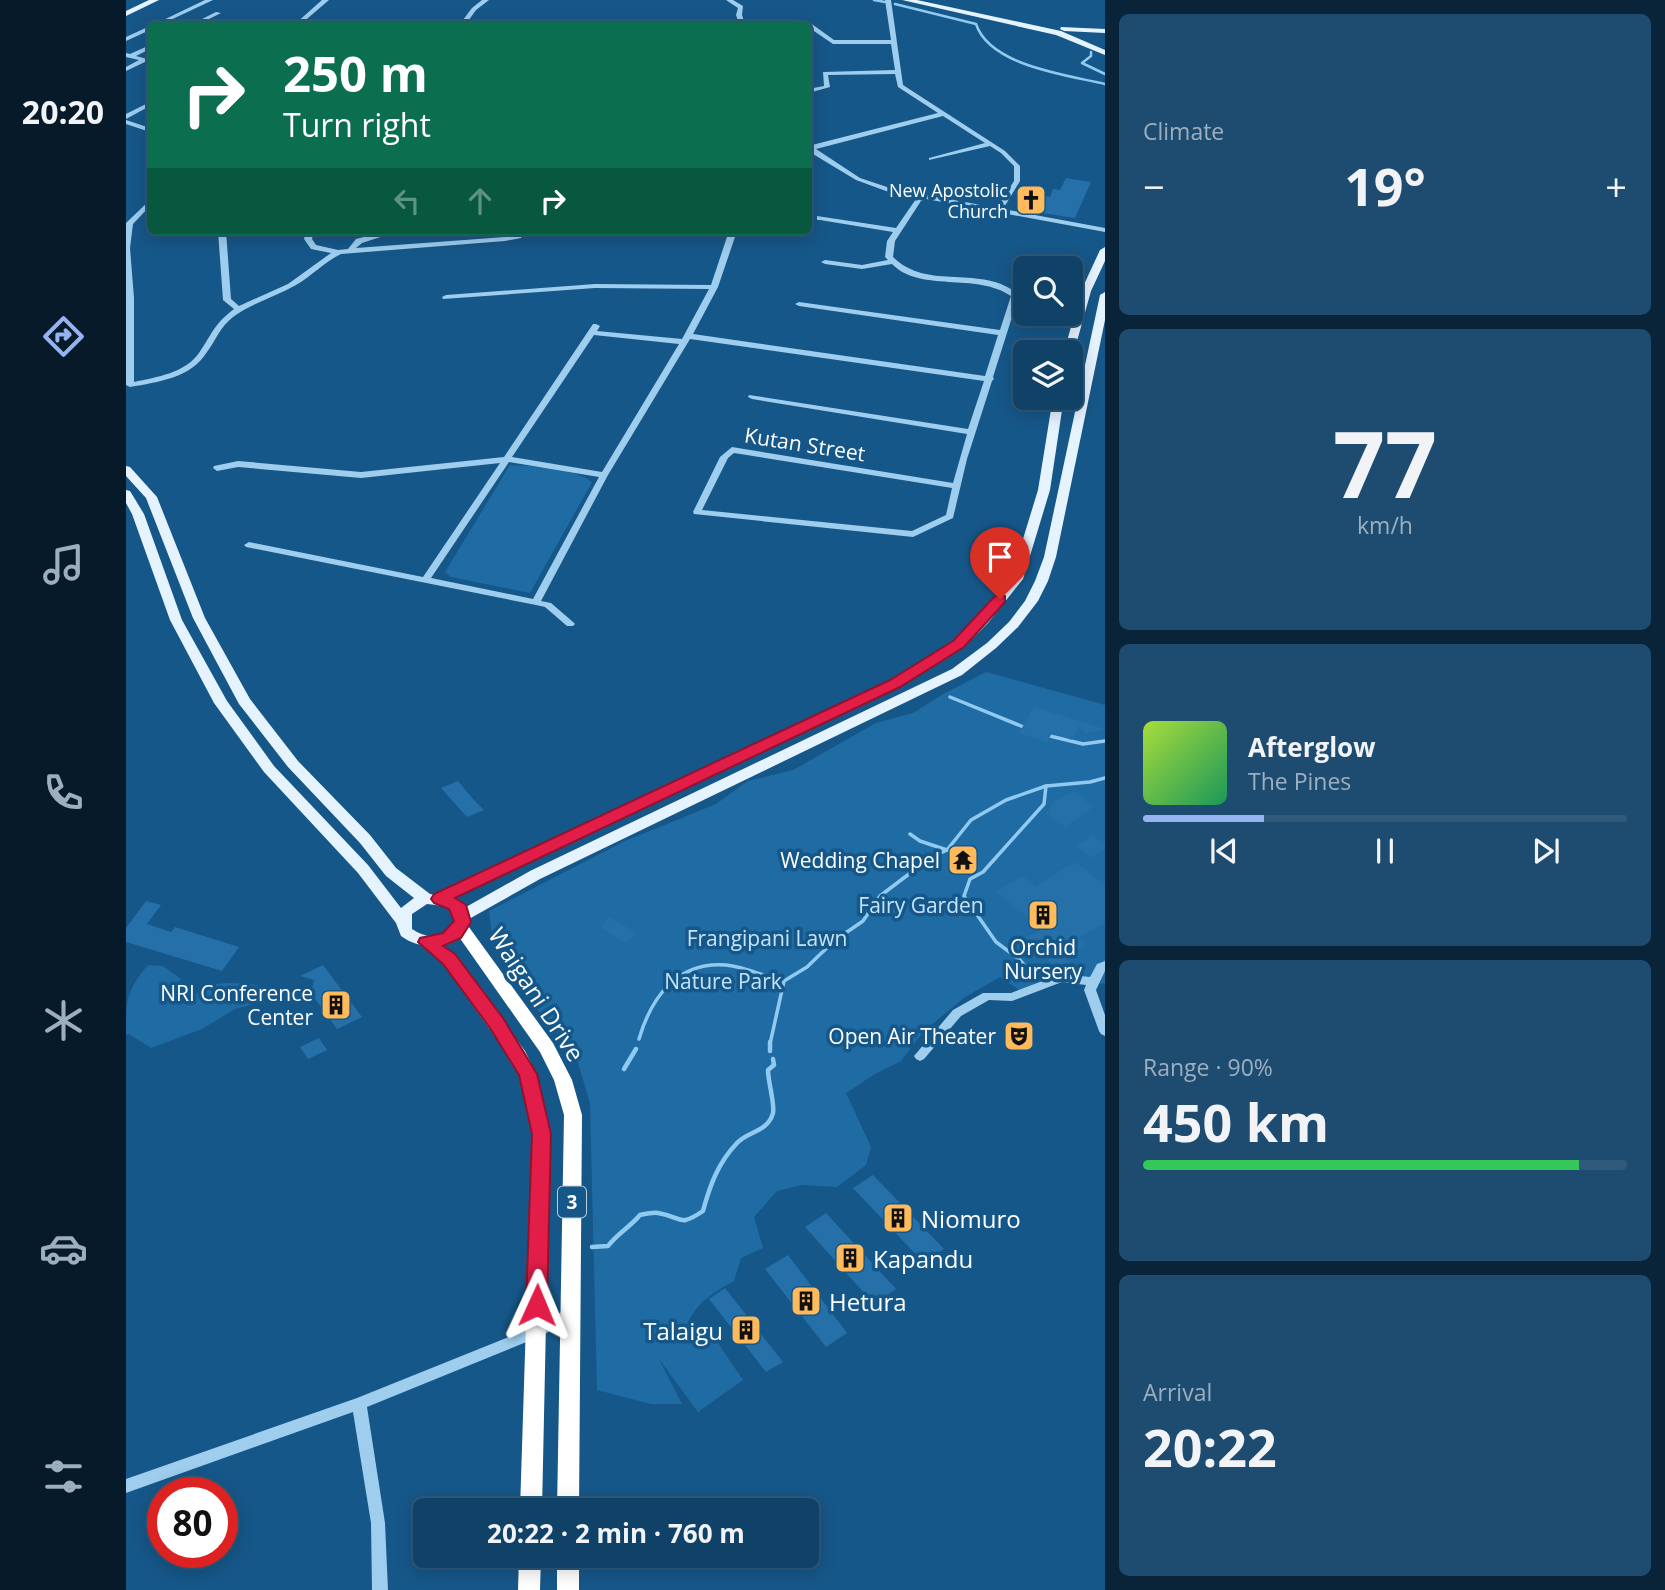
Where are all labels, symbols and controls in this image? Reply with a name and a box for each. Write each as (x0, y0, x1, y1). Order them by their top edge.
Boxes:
text: 250 m (283, 40, 428, 106)
icon: right (168, 49, 259, 140)
text: 20:20 (22, 90, 104, 133)
text: Turn right (283, 103, 431, 146)
text: Climate (1143, 115, 1224, 147)
text: 19° (1344, 150, 1426, 221)
text: − (1143, 160, 1165, 212)
text: + (1605, 160, 1627, 212)
place label: New Apostolic Church (889, 178, 1008, 223)
icon: left (388, 182, 426, 220)
icon: ahead (461, 182, 499, 220)
icon: right (534, 182, 572, 220)
church icon: New Apostolic Church (1014, 183, 1048, 217)
map controls (1013, 256, 1083, 410)
button: search (1013, 256, 1083, 326)
icon: directions (39, 312, 88, 361)
button: layers (1013, 340, 1083, 410)
text: 77 (1333, 401, 1437, 525)
street label: Kutan Street (743, 421, 867, 467)
text: km/h (1357, 509, 1413, 541)
pin (970, 527, 1030, 599)
icon: arrive (981, 538, 1019, 576)
icon: music (39, 540, 88, 589)
text: Afterglow (1248, 729, 1375, 765)
text: The Pines (1248, 765, 1351, 797)
icon: phone (39, 768, 88, 817)
icon: previous (1205, 832, 1243, 870)
icon: pause (1366, 832, 1404, 870)
icon: next (1527, 832, 1565, 870)
temple icon: Wedding Chapel (946, 843, 980, 877)
place label: Wedding Chapel (780, 846, 940, 874)
park label: Fairy Garden (858, 891, 984, 919)
building icon: Orchid Nursery (1026, 898, 1060, 932)
street label: Waigani Drive (481, 921, 593, 1067)
park label: Frangipani Lawn (687, 924, 847, 952)
place label: Orchid Nursery (1004, 933, 1083, 985)
park label: Nature Park (664, 967, 782, 995)
place label: NRI Conference Center (160, 979, 313, 1031)
building icon: NRI Conference Center (319, 988, 353, 1022)
icon: climate (39, 996, 88, 1045)
theatre icon: Open Air Theater (1002, 1019, 1036, 1053)
place label: Open Air Theater (828, 1022, 996, 1050)
text: Range · 90% (1143, 1051, 1273, 1083)
text: 450 km (1143, 1086, 1329, 1157)
road number: 3 (558, 1186, 586, 1218)
building icon: Niomuro (881, 1201, 915, 1235)
place label: Niomuro (921, 1202, 1021, 1235)
icon: car (39, 1224, 88, 1273)
building icon: Kapandu (833, 1241, 867, 1275)
place label: Kapandu (873, 1242, 973, 1275)
position arrow (500, 1268, 574, 1342)
building icon: Hetura (789, 1284, 823, 1318)
place label: Hetura (829, 1285, 907, 1318)
building icon: Talaigu (729, 1313, 763, 1347)
place label: Talaigu (643, 1314, 723, 1347)
text: Arrival (1143, 1376, 1212, 1408)
text: 20:22 (1143, 1411, 1277, 1482)
icon: filters (39, 1452, 88, 1501)
speed limit sign: 80 (147, 1477, 238, 1568)
text: 20:22 · 2 min · 760 m (487, 1515, 745, 1551)

